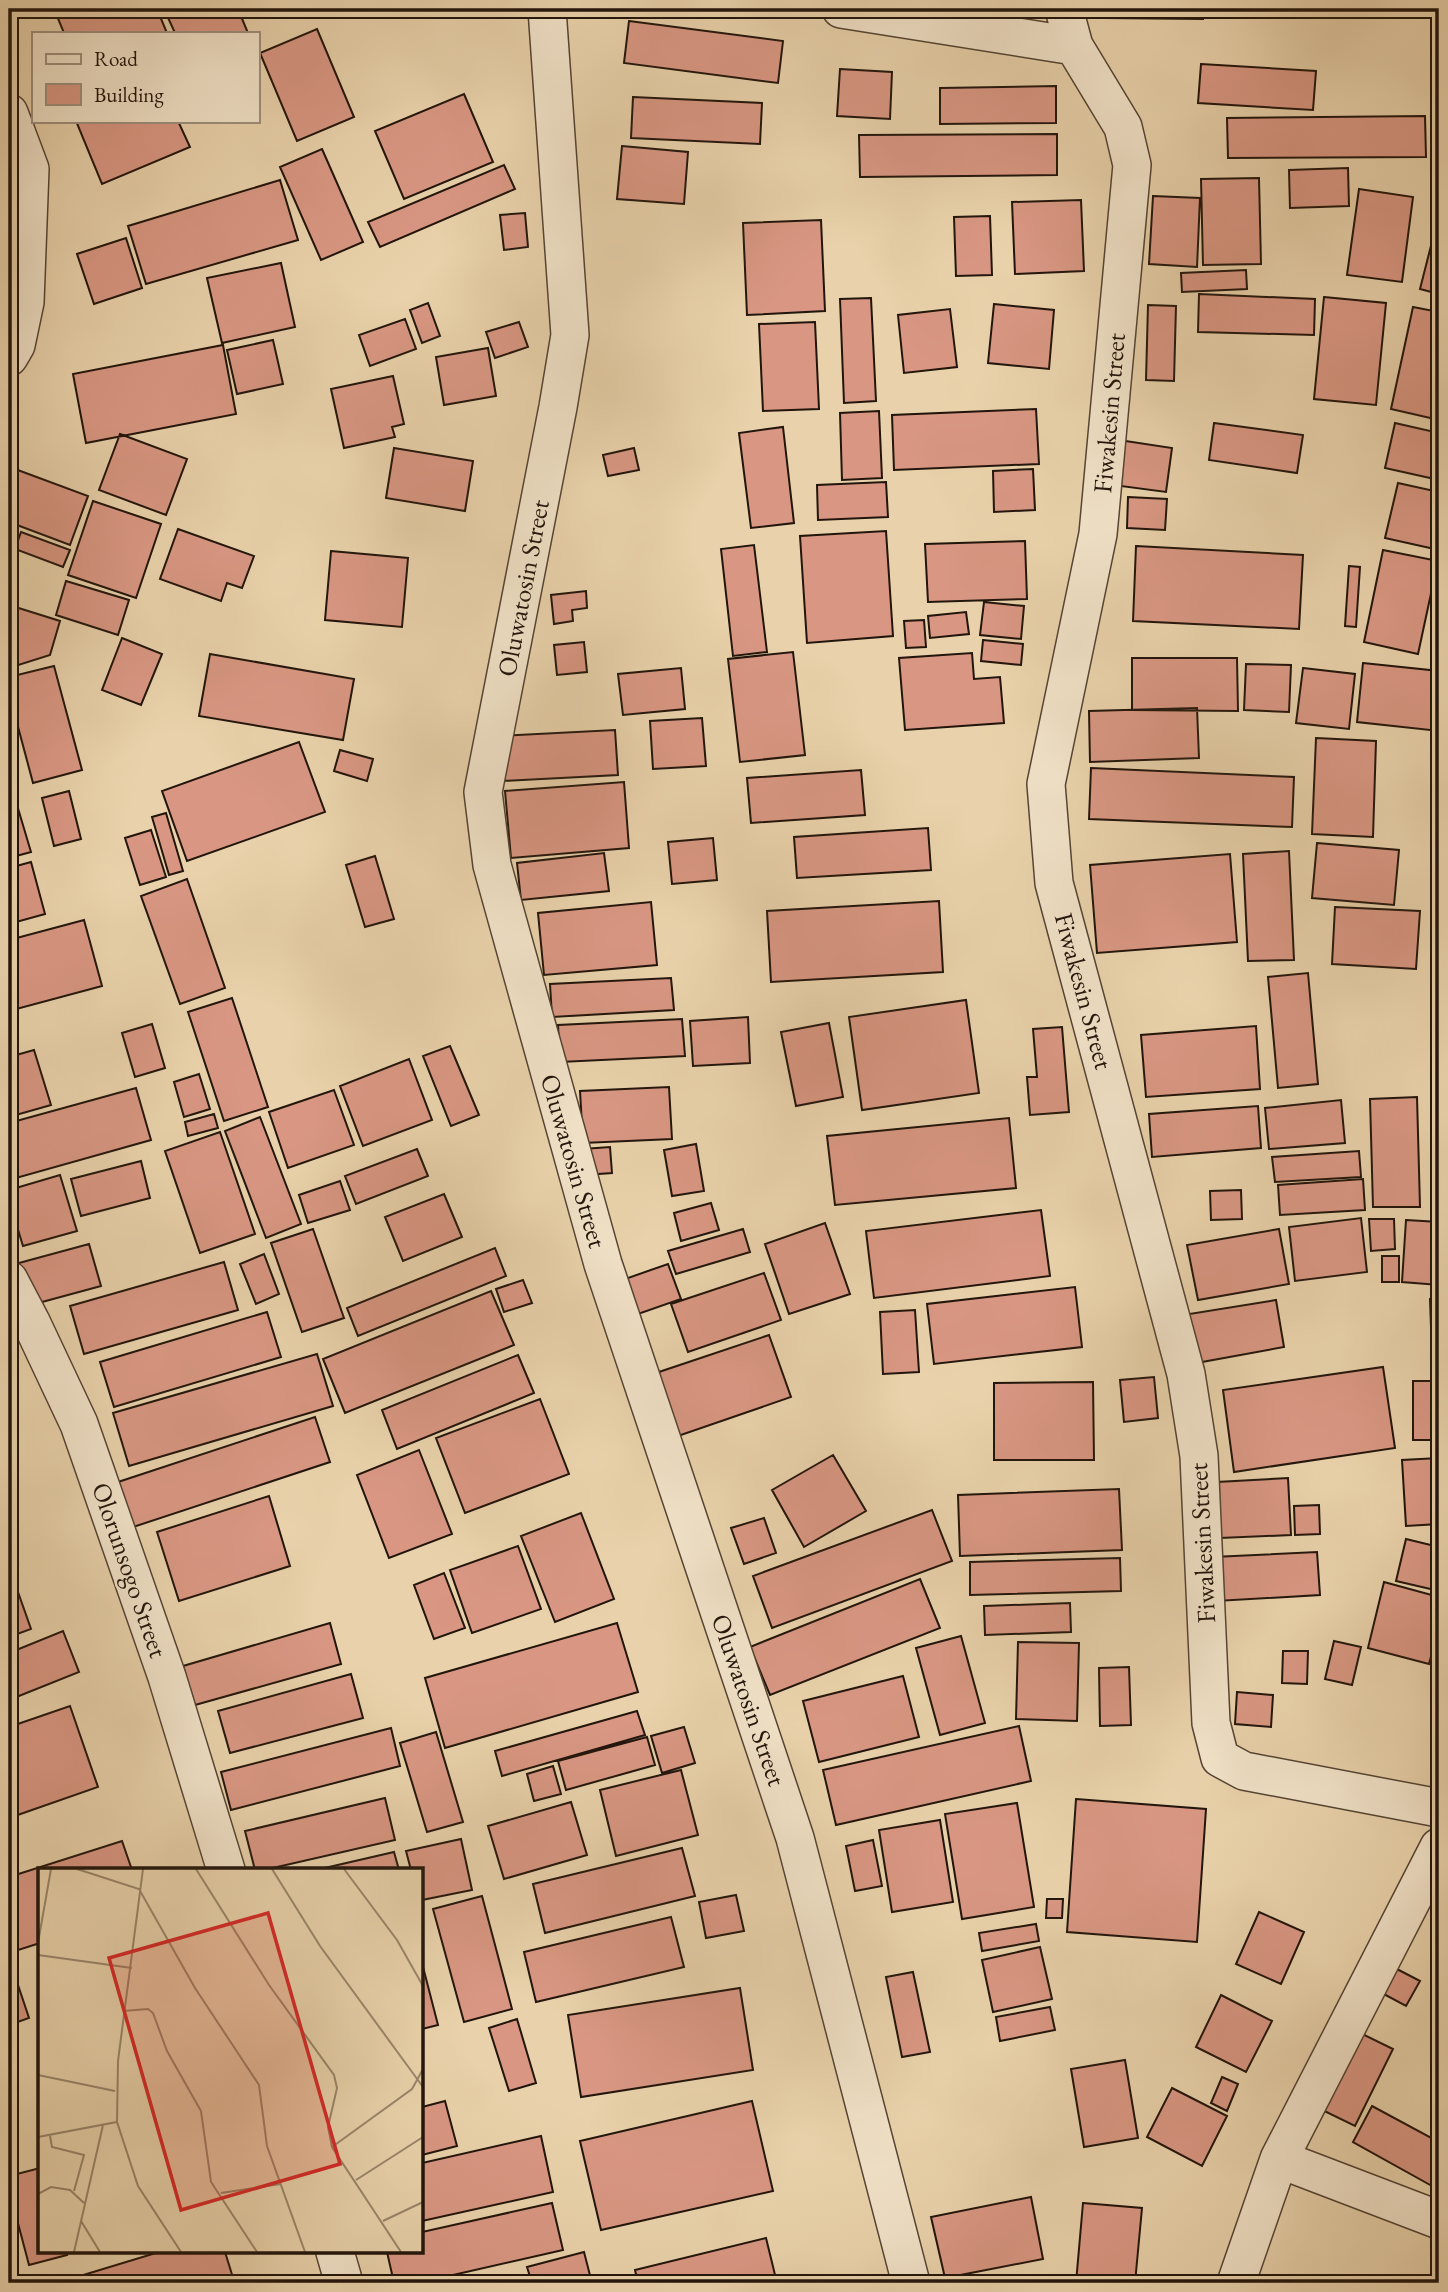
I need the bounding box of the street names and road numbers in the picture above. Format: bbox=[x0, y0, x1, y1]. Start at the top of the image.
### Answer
street label: Fiwakesin Street bbox=[1085, 332, 1133, 494]
street label: Oluwatosin Street bbox=[489, 497, 557, 679]
street label: Fiwakesin Street bbox=[1047, 909, 1121, 1073]
street label: Oluwatosin Street bbox=[533, 1070, 615, 1252]
street label: Fiwakesin Street bbox=[1181, 1462, 1223, 1624]
street label: Olorunsogo Street bbox=[84, 1478, 176, 1662]
street label: Oluwatosin Street bbox=[704, 1610, 794, 1790]

